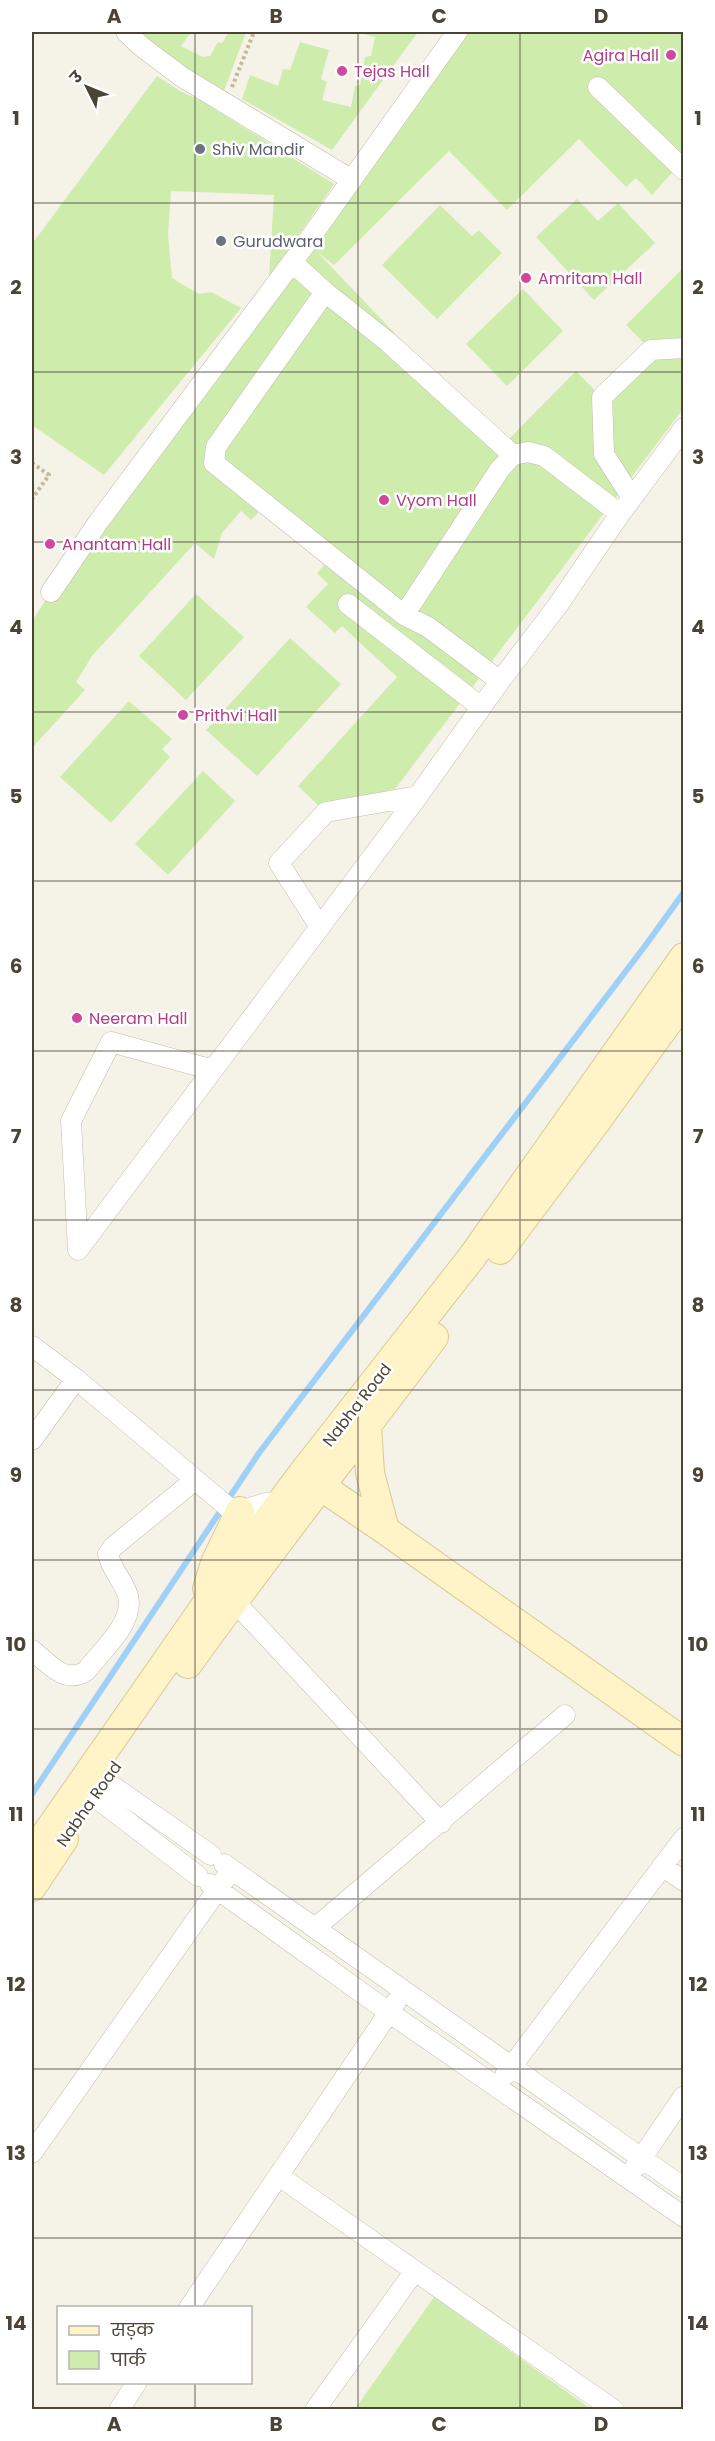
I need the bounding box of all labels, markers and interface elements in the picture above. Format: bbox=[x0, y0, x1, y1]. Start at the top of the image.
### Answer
text: A bbox=[107, 2, 122, 30]
text: B bbox=[269, 2, 283, 30]
text: C bbox=[431, 2, 447, 30]
text: D bbox=[594, 2, 608, 30]
place label: Agira Hall bbox=[583, 44, 659, 67]
marker: Agira Hall bbox=[664, 48, 678, 62]
north arrow bbox=[57, 57, 117, 117]
place label: Tejas Hall bbox=[354, 60, 430, 83]
marker: Tejas Hall bbox=[335, 64, 349, 78]
text: उ bbox=[64, 65, 89, 89]
text: 1 bbox=[12, 104, 20, 132]
text: 1 bbox=[694, 104, 702, 132]
place label: Shiv Mandir bbox=[212, 138, 304, 161]
marker: Shiv Mandir bbox=[193, 142, 207, 156]
place label: Gurudwara bbox=[233, 230, 323, 253]
marker: Gurudwara bbox=[214, 234, 228, 248]
place label: Amritam Hall bbox=[538, 267, 642, 290]
marker: Amritam Hall bbox=[519, 271, 533, 285]
text: 2 bbox=[10, 273, 22, 301]
text: 2 bbox=[692, 273, 704, 301]
text: 3 bbox=[10, 443, 22, 471]
text: 3 bbox=[692, 443, 704, 471]
place label: Vyom Hall bbox=[396, 489, 477, 512]
marker: Vyom Hall bbox=[377, 493, 391, 507]
place label: Anantam Hall bbox=[62, 533, 171, 556]
marker: Anantam Hall bbox=[43, 537, 57, 551]
text: 4 bbox=[9, 613, 23, 641]
text: 4 bbox=[691, 613, 705, 641]
place label: Prithvi Hall bbox=[195, 704, 277, 727]
marker: Prithvi Hall bbox=[176, 708, 190, 722]
text: 5 bbox=[10, 782, 23, 810]
text: 5 bbox=[692, 782, 705, 810]
text: 6 bbox=[10, 952, 22, 980]
text: 6 bbox=[692, 952, 704, 980]
place label: Neeram Hall bbox=[89, 1007, 187, 1030]
marker: Neeram Hall bbox=[70, 1011, 84, 1025]
text: 7 bbox=[11, 1122, 22, 1150]
text: 7 bbox=[693, 1122, 704, 1150]
text: 8 bbox=[10, 1291, 22, 1319]
text: 8 bbox=[692, 1291, 704, 1319]
street label: Nabha Road bbox=[317, 1359, 397, 1451]
text: 9 bbox=[10, 1461, 22, 1489]
text: 9 bbox=[692, 1461, 704, 1489]
text: 10 bbox=[6, 1630, 26, 1658]
text: 10 bbox=[688, 1630, 708, 1658]
street label: Nabha Road bbox=[51, 1757, 127, 1851]
text: 11 bbox=[8, 1800, 24, 1828]
text: 11 bbox=[690, 1800, 706, 1828]
text: 12 bbox=[7, 1970, 25, 1998]
text: 12 bbox=[689, 1970, 707, 1998]
text: 13 bbox=[6, 2139, 26, 2167]
text: 13 bbox=[688, 2139, 708, 2167]
legend bbox=[57, 2306, 252, 2384]
text: 14 bbox=[5, 2309, 27, 2337]
text: 14 bbox=[687, 2309, 709, 2337]
text: सड़क bbox=[110, 2317, 155, 2342]
text: पार्क bbox=[110, 2347, 147, 2372]
text: A bbox=[107, 2410, 122, 2438]
text: B bbox=[269, 2410, 283, 2438]
text: C bbox=[431, 2410, 447, 2438]
text: D bbox=[594, 2410, 608, 2438]

